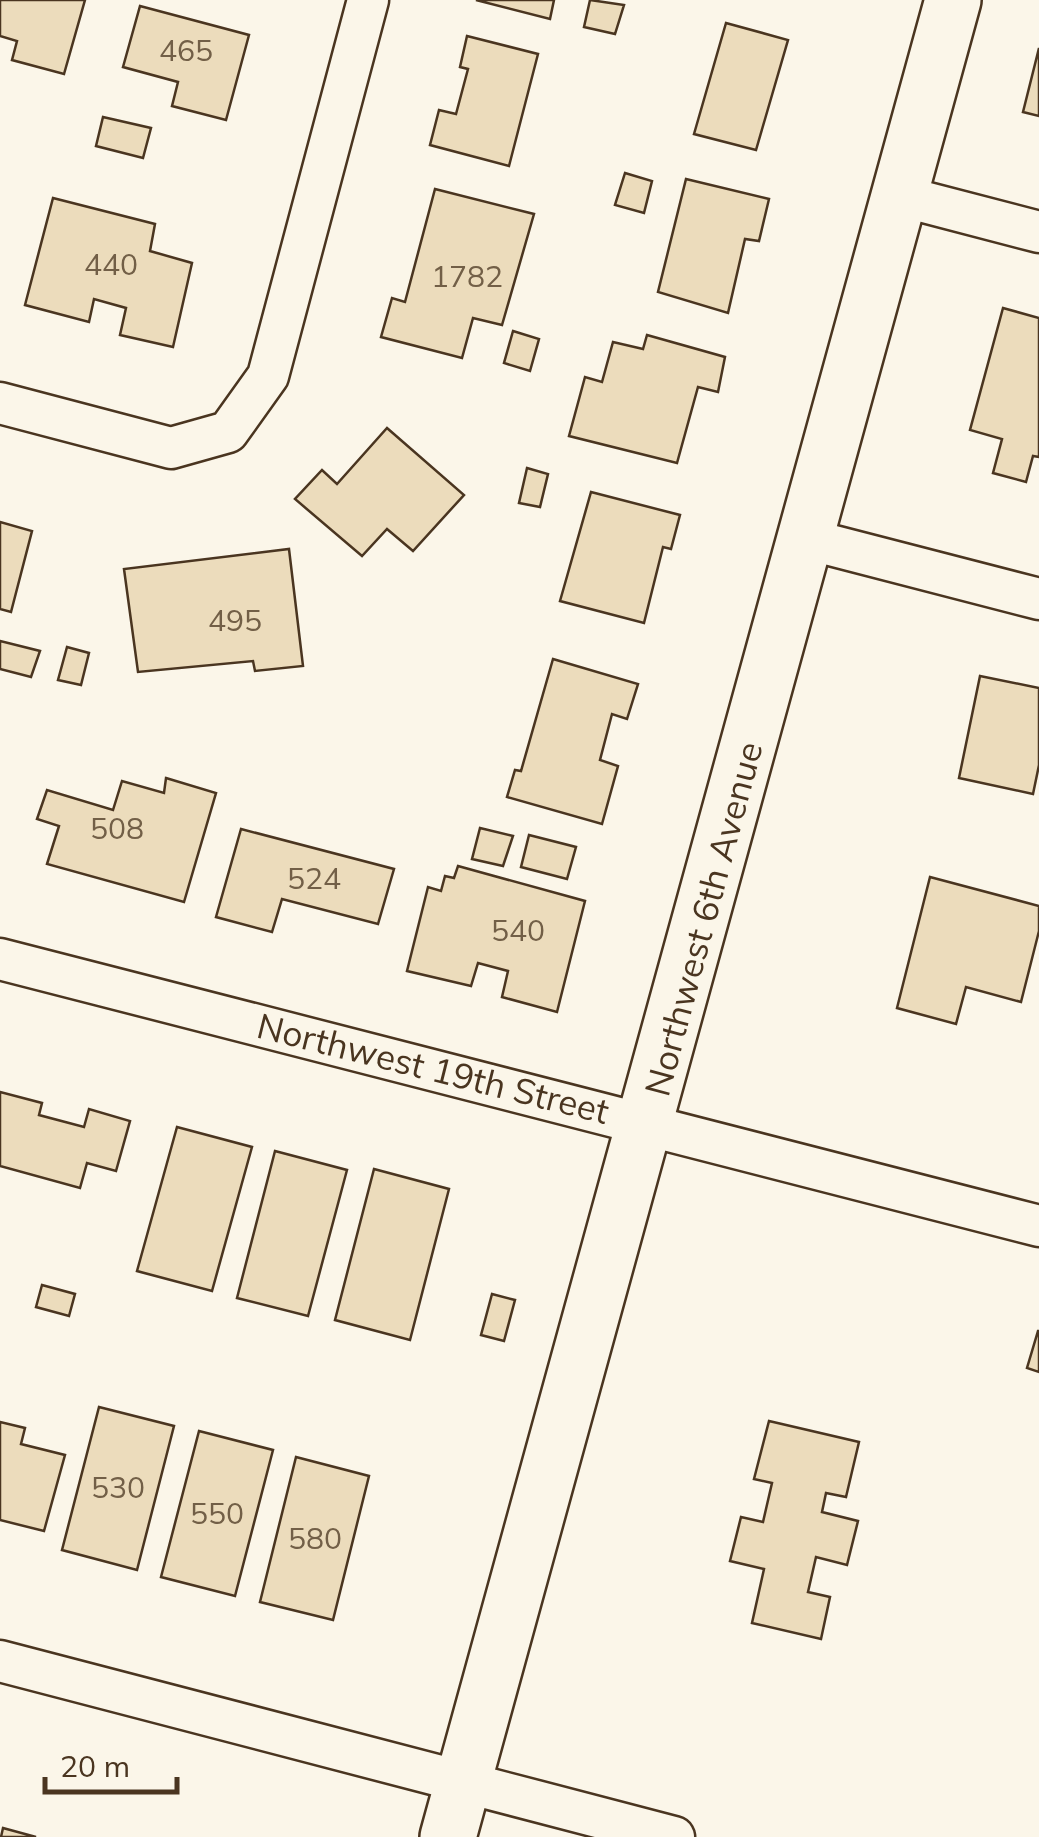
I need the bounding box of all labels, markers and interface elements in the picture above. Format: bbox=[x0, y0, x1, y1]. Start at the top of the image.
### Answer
house number: 465 bbox=[159, 31, 213, 69]
house number: 440 bbox=[84, 245, 138, 283]
house number: 1782 bbox=[431, 257, 503, 295]
house number: 495 bbox=[208, 601, 262, 639]
street label: Northwest 6th Avenue bbox=[635, 737, 772, 1101]
house number: 508 bbox=[90, 809, 144, 847]
house number: 524 bbox=[287, 859, 341, 897]
house number: 540 bbox=[491, 911, 545, 949]
street label: Northwest 19th Street bbox=[253, 1003, 614, 1133]
house number: 530 bbox=[91, 1468, 145, 1506]
house number: 550 bbox=[190, 1494, 244, 1532]
house number: 580 bbox=[288, 1519, 342, 1557]
scale bar bbox=[45, 1732, 178, 1794]
text: 20 m bbox=[60, 1747, 130, 1785]

